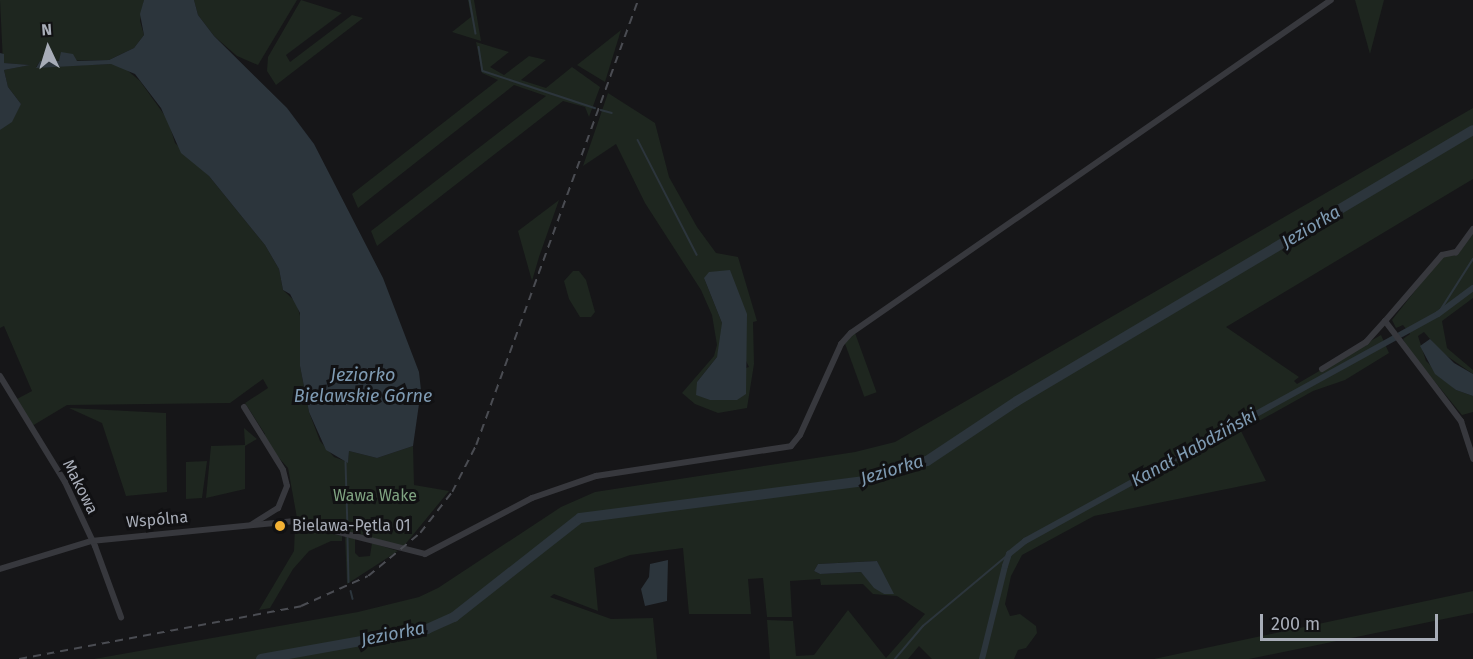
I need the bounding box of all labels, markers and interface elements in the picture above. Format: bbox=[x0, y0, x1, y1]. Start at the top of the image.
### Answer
north arrow bbox=[18, 18, 78, 78]
text: N bbox=[41, 20, 53, 39]
water label: Jeziorka bbox=[1278, 201, 1344, 253]
water label: Jeziorko Bielawskie Górne bbox=[294, 365, 432, 407]
water label: Kanał Habdziński bbox=[1127, 404, 1261, 492]
water label: Jeziorka bbox=[858, 450, 926, 490]
street label: Makowa bbox=[58, 457, 102, 517]
park label: Wawa Wake bbox=[333, 486, 417, 506]
street label: Wspólna bbox=[125, 508, 189, 532]
place label: Bielawa-Pętla 01 bbox=[292, 516, 411, 536]
marker: Bielawa-Pętla 01 bbox=[273, 519, 287, 533]
scale bar bbox=[1263, 602, 1442, 640]
text: 200 m bbox=[1271, 613, 1320, 635]
water label: Jeziorka bbox=[359, 617, 427, 651]

